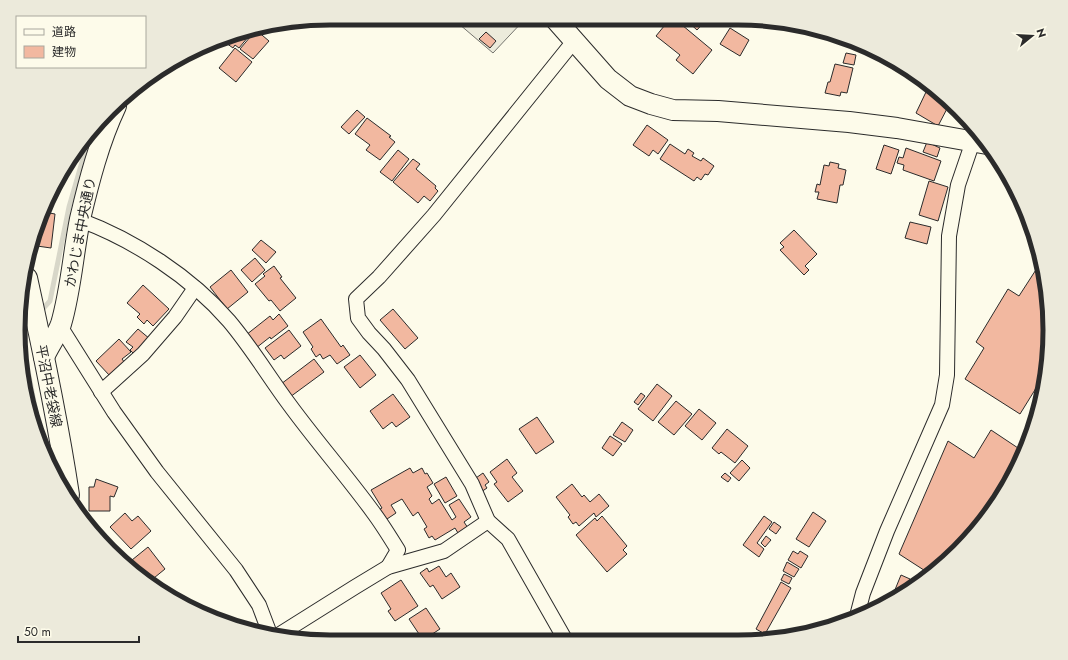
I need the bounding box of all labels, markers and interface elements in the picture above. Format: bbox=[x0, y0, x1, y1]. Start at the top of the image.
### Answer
legend bbox=[16, 16, 146, 68]
north arrow bbox=[1012, 16, 1052, 56]
text: 道路 bbox=[52, 23, 76, 41]
text: N bbox=[1033, 26, 1050, 40]
text: 建物 bbox=[52, 43, 76, 61]
street label: かわじま中央通り bbox=[59, 175, 101, 289]
street label: 平沼中老袋線 bbox=[31, 343, 67, 429]
scale bar bbox=[18, 618, 139, 644]
text: 50 m bbox=[24, 623, 51, 641]

